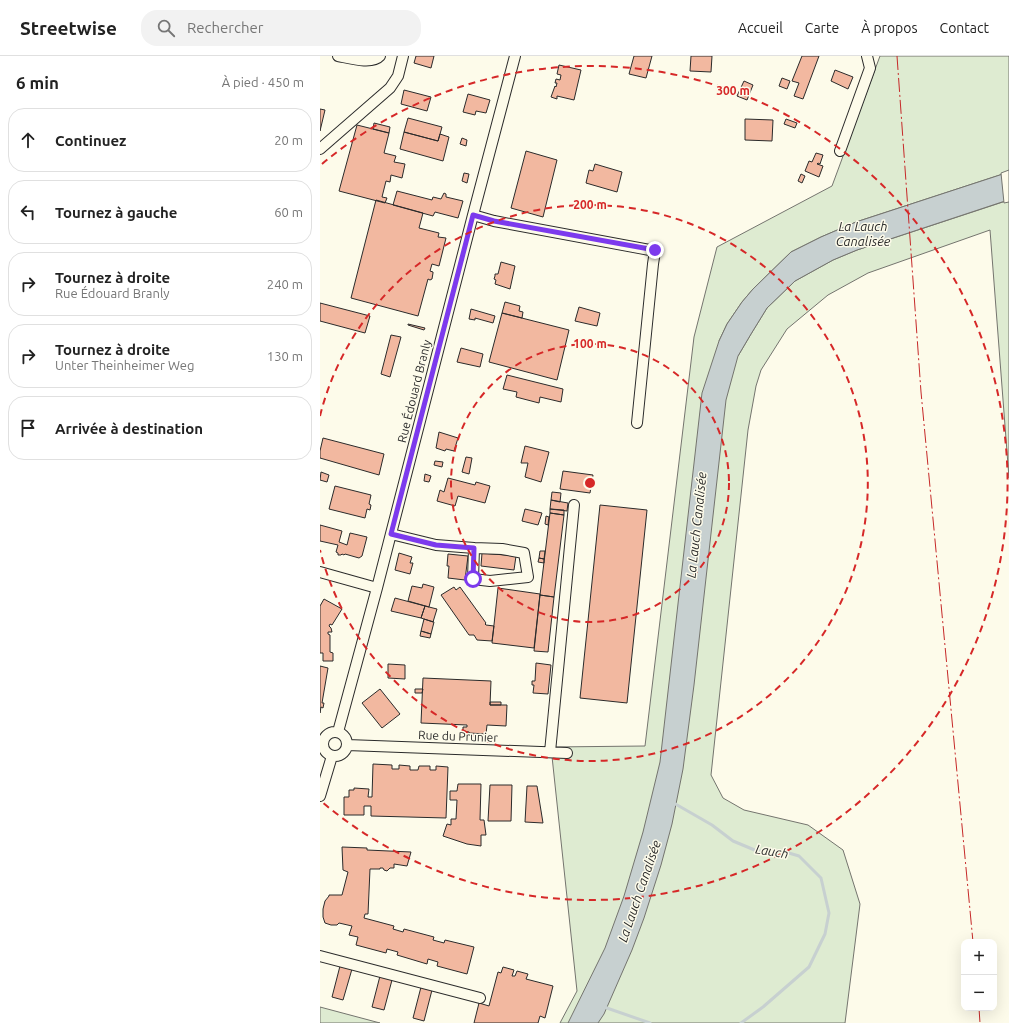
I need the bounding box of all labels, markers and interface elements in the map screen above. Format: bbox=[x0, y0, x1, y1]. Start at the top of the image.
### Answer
search box bbox=[141, 10, 421, 46]
text: Streetwise bbox=[20, 17, 117, 39]
icon: search bbox=[155, 17, 177, 39]
text: Rechercher bbox=[187, 19, 264, 36]
text: Accueil bbox=[738, 20, 783, 36]
text: Carte bbox=[805, 20, 839, 36]
text: À propos bbox=[861, 20, 918, 36]
text: Contact bbox=[940, 20, 989, 36]
text: 6 min bbox=[16, 73, 59, 92]
text: À pied · 450 m bbox=[222, 75, 304, 89]
text: 300 m bbox=[716, 84, 750, 97]
icon: ahead bbox=[17, 129, 39, 151]
text: Continuez bbox=[55, 132, 126, 149]
text: 20 m bbox=[274, 133, 303, 147]
text: 200 m bbox=[573, 198, 607, 211]
icon: left bbox=[17, 201, 39, 223]
text: Tournez à gauche bbox=[55, 204, 178, 221]
text: 60 m bbox=[274, 205, 303, 219]
water label: La Lauch Canalisée bbox=[836, 219, 891, 248]
route end bbox=[646, 241, 664, 259]
text: Tournez à droite bbox=[55, 269, 170, 286]
icon: right bbox=[17, 273, 39, 295]
text: 240 m bbox=[267, 277, 303, 291]
text: Rue Édouard Branly bbox=[55, 286, 170, 300]
text: 100 m bbox=[573, 337, 607, 350]
street label: Rue Édouard Branly bbox=[395, 338, 433, 444]
text: Tournez à droite bbox=[55, 341, 170, 358]
icon: right bbox=[17, 345, 39, 367]
text: 130 m bbox=[267, 349, 303, 363]
text: Unter Theinheimer Weg bbox=[55, 358, 194, 372]
icon: arrive bbox=[17, 417, 39, 439]
text: Arrivée à destination bbox=[55, 420, 203, 437]
water label: La Lauch Canalisée bbox=[683, 471, 709, 579]
centre of rings bbox=[583, 476, 597, 490]
route start bbox=[464, 570, 482, 588]
street label: Rue du Prunier bbox=[418, 728, 499, 744]
water label: La Lauch Canalisée bbox=[615, 838, 663, 944]
water label: Lauch bbox=[755, 841, 789, 861]
map controls bbox=[961, 939, 997, 1011]
button: + bbox=[961, 939, 997, 975]
button: − bbox=[961, 975, 997, 1011]

